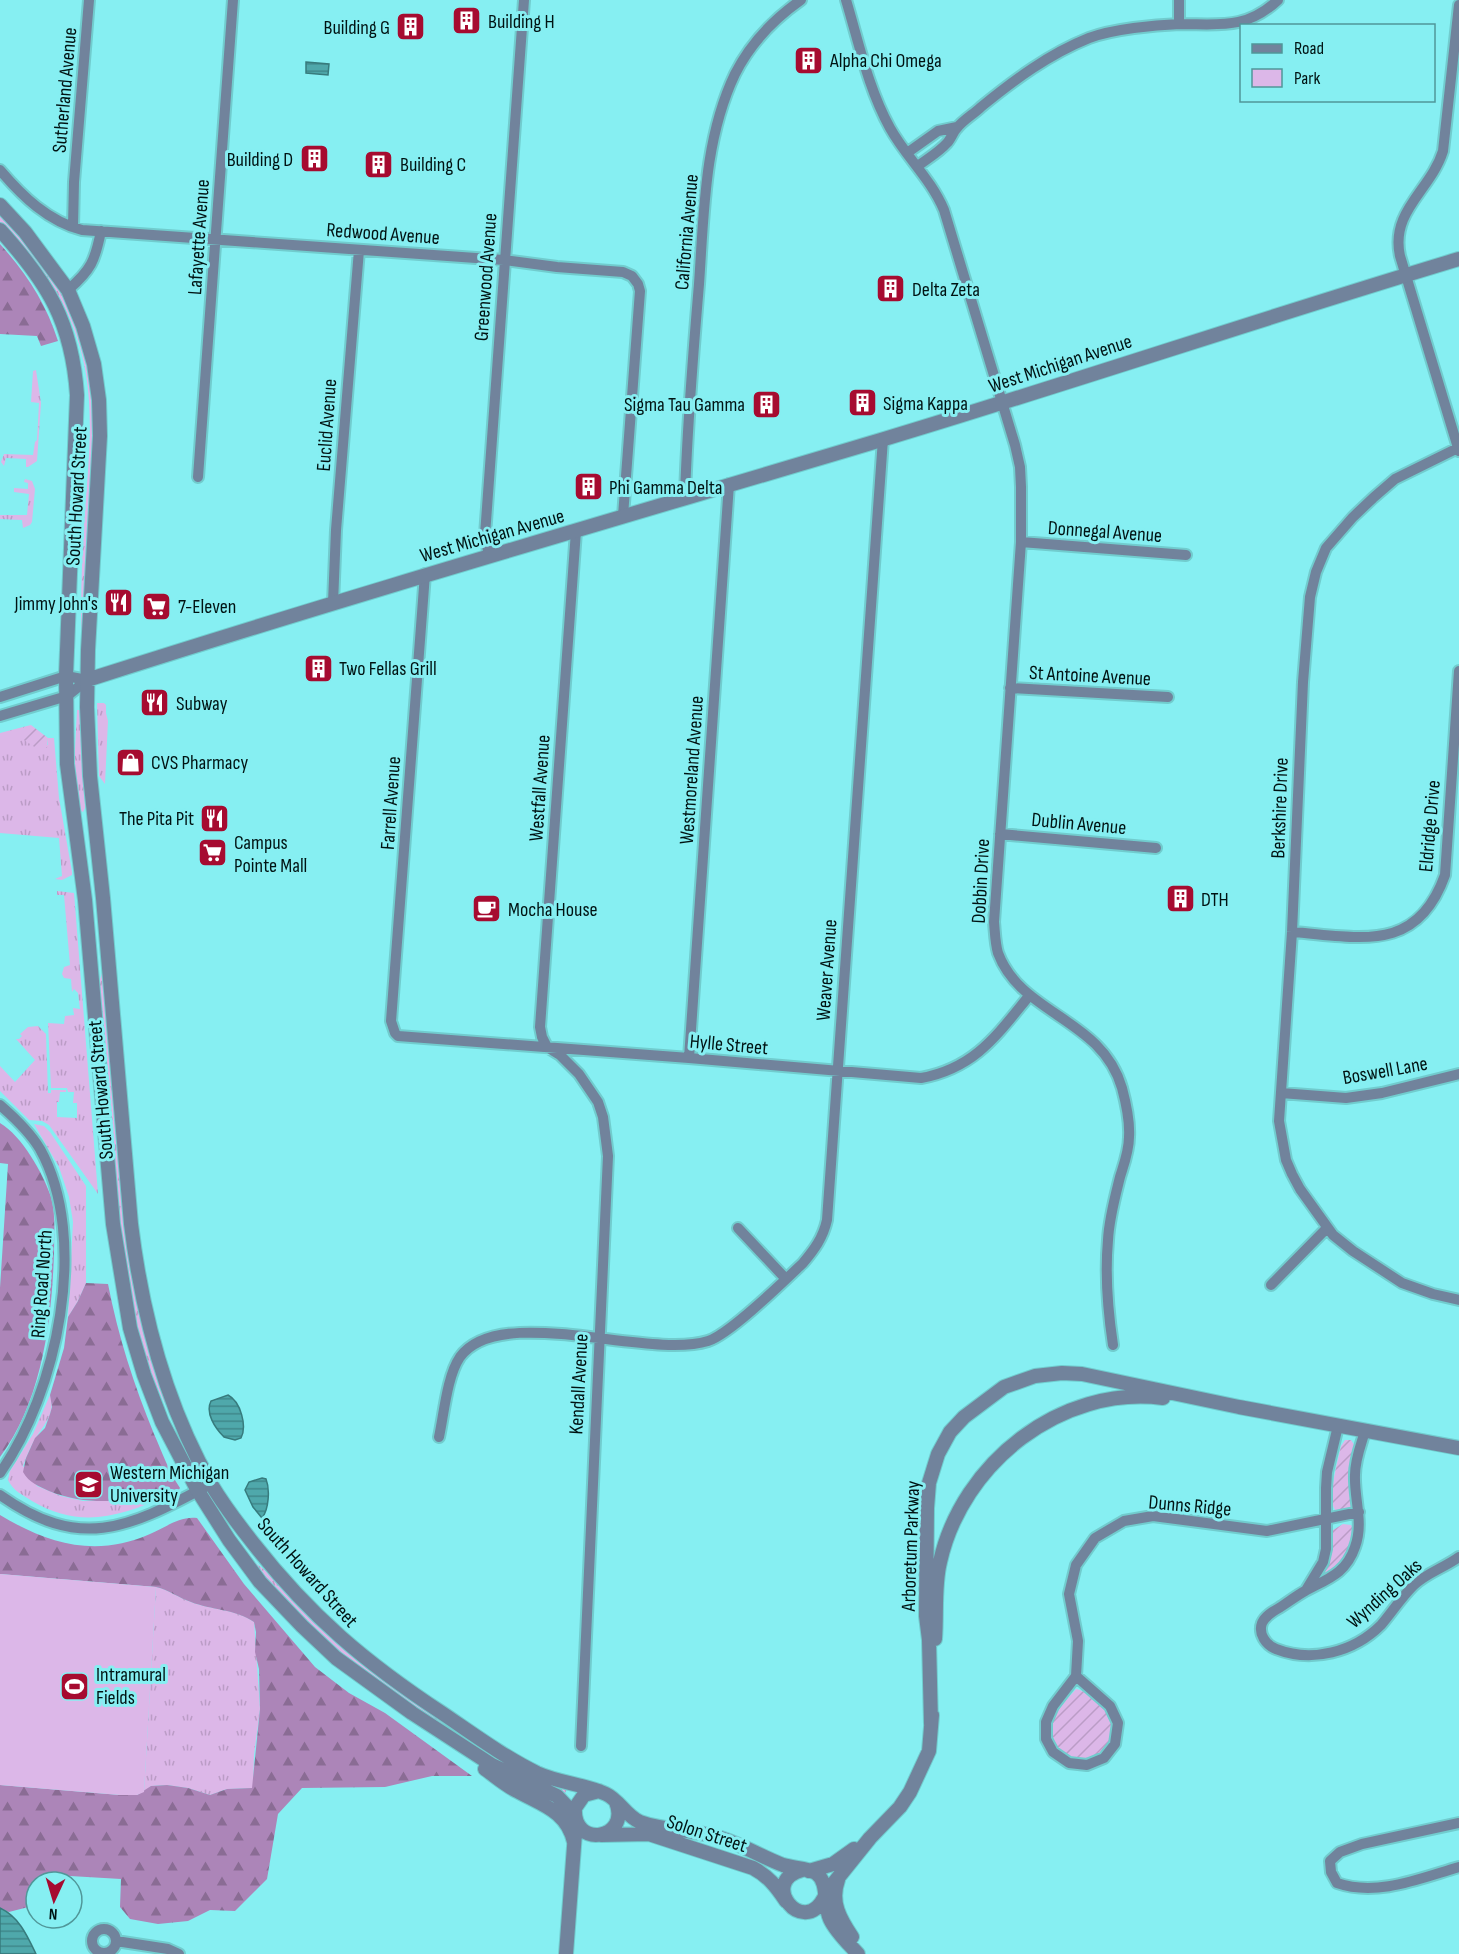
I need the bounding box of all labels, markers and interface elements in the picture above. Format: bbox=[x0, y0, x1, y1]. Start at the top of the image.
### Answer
building icon: Building H bbox=[451, 5, 483, 37]
place label: Building H bbox=[488, 10, 555, 34]
building icon: Building G bbox=[395, 11, 427, 43]
place label: Building G bbox=[324, 16, 390, 40]
legend bbox=[1240, 24, 1435, 102]
street label: Sutherland Avenue bbox=[48, 26, 82, 154]
text: Road bbox=[1294, 38, 1324, 59]
building icon: Alpha Chi Omega bbox=[793, 44, 825, 76]
place label: Alpha Chi Omega bbox=[829, 49, 942, 73]
text: Park bbox=[1294, 68, 1320, 89]
building icon: Building D bbox=[298, 143, 330, 175]
place label: Building D bbox=[227, 148, 293, 172]
building icon: Building C bbox=[363, 148, 395, 180]
place label: Building C bbox=[400, 153, 466, 177]
street label: California Avenue bbox=[670, 173, 704, 291]
street label: Lafayette Avenue bbox=[183, 178, 215, 296]
street label: Greenwood Avenue bbox=[470, 212, 502, 342]
street label: Redwood Avenue bbox=[325, 218, 440, 250]
building icon: Delta Zeta bbox=[875, 273, 907, 305]
place label: Delta Zeta bbox=[912, 278, 980, 302]
street label: West Michigan Avenue bbox=[986, 329, 1135, 398]
street label: Euclid Avenue bbox=[312, 378, 342, 472]
building icon: Sigma Kappa bbox=[846, 387, 878, 419]
building icon: Sigma Tau Gamma bbox=[750, 388, 782, 420]
place label: Sigma Kappa bbox=[883, 392, 968, 416]
place label: Sigma Tau Gamma bbox=[624, 393, 745, 417]
street label: South Howard Street bbox=[61, 426, 93, 566]
building icon: Phi Gamma Delta bbox=[572, 471, 604, 503]
place label: Phi Gamma Delta bbox=[609, 476, 722, 500]
street label: West Michigan Avenue bbox=[417, 504, 567, 568]
street label: Donnegal Avenue bbox=[1047, 516, 1163, 548]
restaurant icon: Jimmy John's bbox=[103, 587, 135, 619]
supermarket icon: 7-Eleven bbox=[141, 590, 173, 622]
place label: Jimmy John's bbox=[14, 592, 98, 616]
place label: 7-Eleven bbox=[178, 595, 236, 619]
building icon: Two Fellas Grill bbox=[302, 652, 334, 684]
place label: Two Fellas Grill bbox=[339, 657, 437, 681]
street label: St Antoine Avenue bbox=[1028, 661, 1152, 691]
restaurant icon: Subway bbox=[139, 687, 171, 719]
place label: Subway bbox=[176, 692, 228, 716]
street label: Westmoreland Avenue bbox=[675, 695, 709, 845]
street label: Westfall Avenue bbox=[524, 734, 556, 842]
shop icon: CVS Pharmacy bbox=[114, 746, 146, 778]
place label: CVS Pharmacy bbox=[151, 751, 248, 775]
street label: Farrell Avenue bbox=[376, 756, 406, 851]
street label: Berkshire Drive bbox=[1266, 757, 1294, 859]
street label: Eldridge Drive bbox=[1414, 779, 1446, 873]
restaurant icon: The Pita Pit bbox=[199, 802, 231, 834]
place label: The Pita Pit bbox=[119, 807, 194, 831]
street label: Dublin Avenue bbox=[1031, 808, 1127, 840]
place label: Campus Pointe Mall bbox=[234, 831, 307, 878]
supermarket icon: Campus Pointe Mall bbox=[197, 837, 229, 869]
street label: Dobbin Drive bbox=[967, 838, 995, 924]
building icon: DTH bbox=[1164, 883, 1196, 915]
place label: DTH bbox=[1201, 888, 1229, 912]
cafe icon: Mocha House bbox=[471, 893, 503, 925]
place label: Mocha House bbox=[508, 898, 598, 922]
street label: Weaver Avenue bbox=[811, 918, 843, 1022]
street label: South Howard Street bbox=[83, 1020, 119, 1160]
street label: Hylle Street bbox=[689, 1030, 769, 1060]
street label: Boswell Lane bbox=[1341, 1052, 1430, 1090]
street label: Ring Road North bbox=[26, 1229, 58, 1339]
street label: Kendall Avenue bbox=[564, 1333, 594, 1435]
place label: Western Michigan University bbox=[110, 1461, 229, 1508]
school or university icon: Western Michigan University bbox=[73, 1468, 105, 1500]
street label: Arboretum Parkway bbox=[897, 1480, 925, 1613]
street label: Dunns Ridge bbox=[1148, 1490, 1232, 1522]
street label: South Howard Street bbox=[252, 1513, 363, 1632]
street label: Wynding Oaks bbox=[1342, 1554, 1427, 1634]
place label: Intramural Fields bbox=[96, 1663, 166, 1710]
sports icon: Intramural Fields bbox=[59, 1670, 91, 1702]
street label: Solon Street bbox=[664, 1810, 750, 1858]
north arrow bbox=[24, 1870, 84, 1930]
text: N bbox=[48, 1904, 58, 1923]

